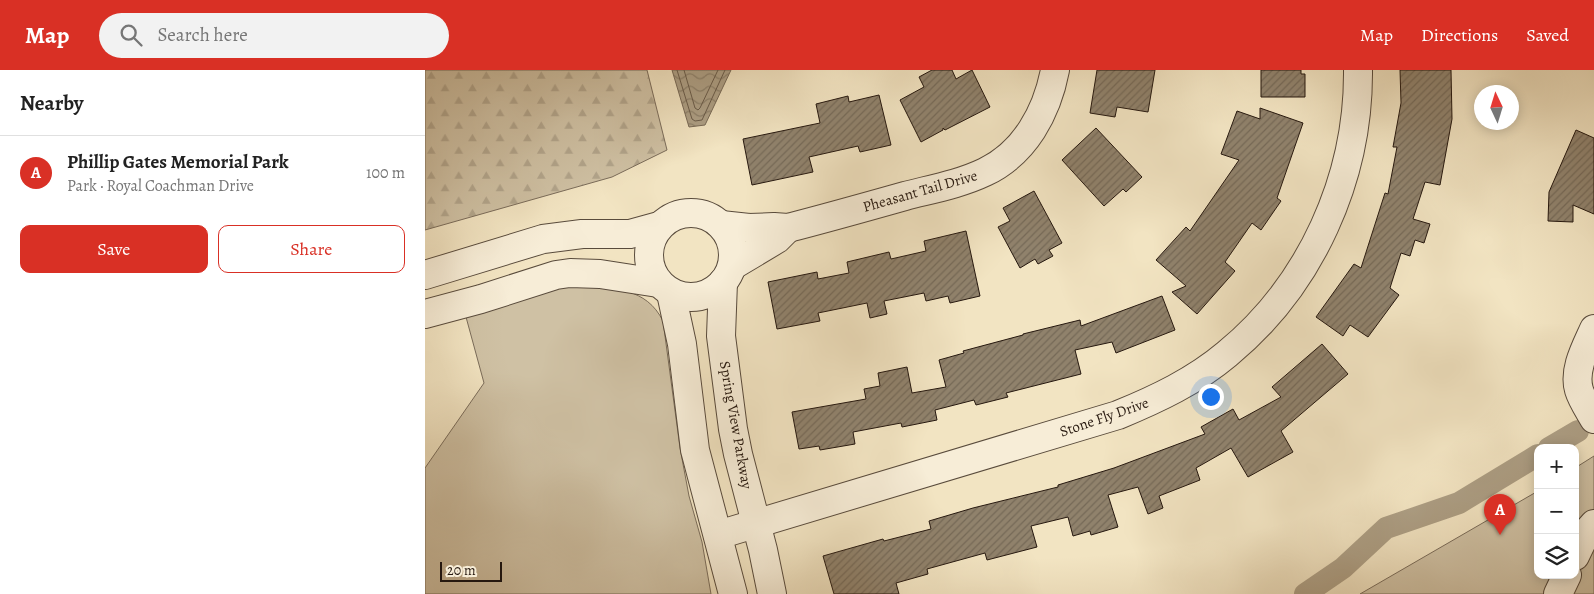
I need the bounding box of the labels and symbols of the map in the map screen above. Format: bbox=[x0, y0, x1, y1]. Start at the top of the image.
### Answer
north arrow bbox=[1474, 85, 1519, 130]
street label: Pheasant Tail Drive bbox=[860, 165, 980, 217]
street label: Spring View Parkway bbox=[715, 360, 757, 491]
your location bbox=[1198, 384, 1224, 410]
street label: Stone Fly Drive bbox=[1057, 392, 1151, 442]
pin: A bbox=[1484, 494, 1516, 535]
scale bar bbox=[440, 559, 503, 582]

